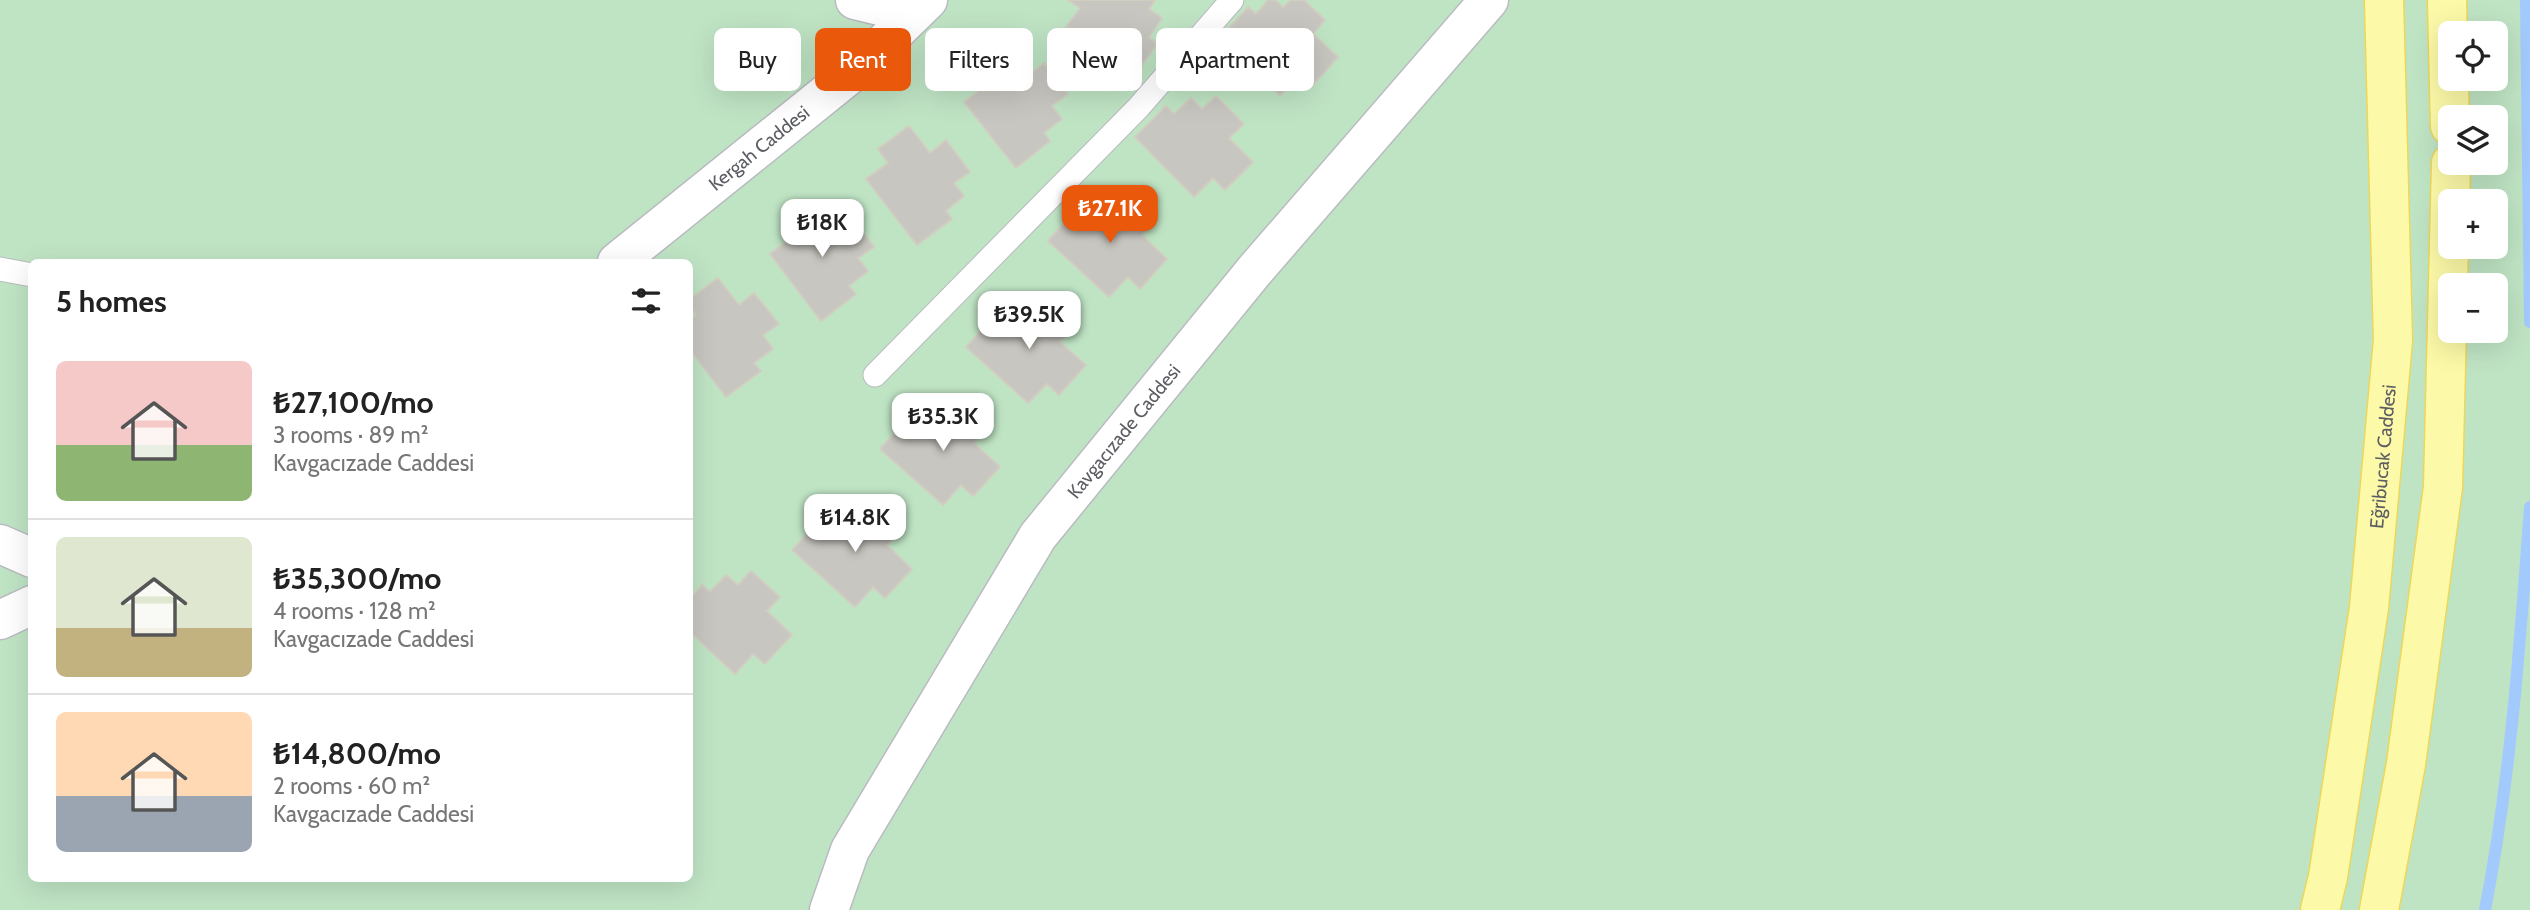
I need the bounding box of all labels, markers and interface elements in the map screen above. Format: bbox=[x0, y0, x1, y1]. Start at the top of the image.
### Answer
map controls bbox=[2438, 21, 2508, 343]
button: locate bbox=[2438, 21, 2508, 91]
chip: Buy bbox=[714, 28, 801, 91]
chip: Rent bbox=[815, 28, 911, 91]
chip: Filters bbox=[925, 28, 1033, 91]
chip: New bbox=[1047, 28, 1142, 91]
chip: Apartment bbox=[1156, 28, 1314, 91]
street label: Kergah Caddesi bbox=[704, 101, 814, 196]
button: layers bbox=[2438, 105, 2508, 175]
pin: ₺27.1K bbox=[1053, 186, 1167, 245]
button: + bbox=[2438, 189, 2508, 259]
text: ₺27.1K bbox=[1078, 194, 1142, 222]
pin: ₺18K bbox=[781, 200, 863, 259]
text: ₺18K bbox=[797, 208, 847, 236]
button: − bbox=[2438, 273, 2508, 343]
icon: filters bbox=[627, 282, 665, 320]
text: 5 homes bbox=[56, 283, 167, 320]
pin: ₺39.5K bbox=[972, 292, 1086, 351]
text: ₺39.5K bbox=[994, 300, 1064, 328]
street label: Kavgacızade Caddesi bbox=[1063, 360, 1185, 503]
text: ₺27,100/mo bbox=[273, 384, 434, 421]
street label: Eğribucak Caddesi bbox=[2365, 384, 2401, 530]
icon: home bbox=[112, 389, 196, 473]
pin: ₺35.3K bbox=[886, 393, 1000, 453]
text: ₺35.3K bbox=[908, 402, 978, 430]
text: 3 rooms · 89 m² bbox=[273, 421, 428, 449]
text: Kavgacızade Caddesi bbox=[273, 449, 474, 477]
pin: ₺14.8K bbox=[798, 494, 912, 554]
text: ₺14.8K bbox=[820, 503, 890, 531]
text: ₺35,300/mo bbox=[273, 560, 441, 597]
icon: home bbox=[112, 565, 196, 649]
text: 4 rooms · 128 m² bbox=[273, 597, 436, 625]
text: Kavgacızade Caddesi bbox=[273, 625, 474, 653]
text: ₺14,800/mo bbox=[273, 735, 441, 772]
icon: home bbox=[112, 740, 196, 824]
text: 2 rooms · 60 m² bbox=[273, 772, 430, 800]
text: Kavgacızade Caddesi bbox=[273, 800, 474, 828]

